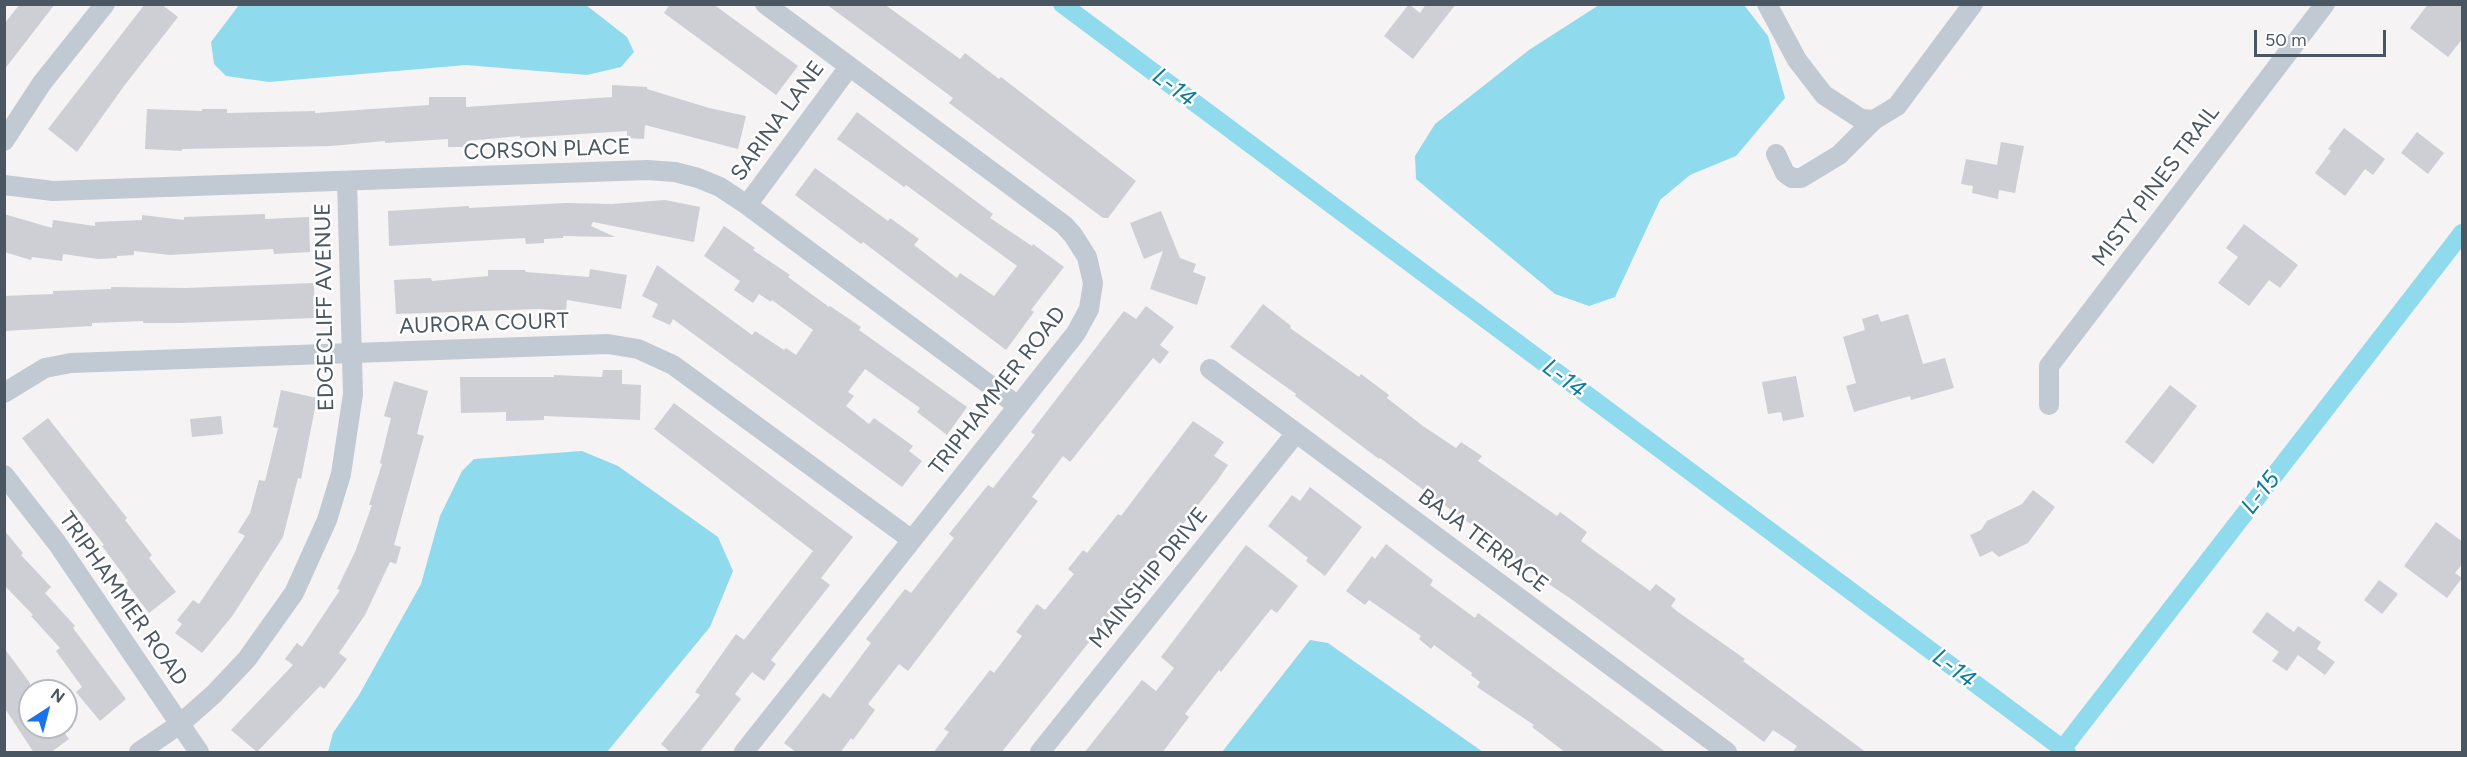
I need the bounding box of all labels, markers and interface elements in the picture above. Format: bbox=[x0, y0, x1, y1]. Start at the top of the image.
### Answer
scale bar bbox=[2257, 18, 2389, 56]
text: 50 m bbox=[2265, 29, 2307, 51]
street label: SARINA LANE bbox=[726, 56, 830, 186]
water label: L-14 bbox=[1146, 62, 1202, 114]
street label: MISTY PINES TRAIL bbox=[2087, 100, 2225, 272]
street label: CORSON PLACE bbox=[463, 134, 631, 166]
street label: EDGECLIFF AVENUE bbox=[310, 203, 340, 411]
street label: TRIPHAMMER ROAD bbox=[924, 302, 1072, 480]
street label: AURORA COURT bbox=[399, 308, 569, 340]
water label: L-14 bbox=[1536, 353, 1592, 405]
water label: L-15 bbox=[2235, 466, 2287, 520]
street label: BAJA TERRACE bbox=[1413, 484, 1553, 598]
street label: MAINSHIP DRIVE bbox=[1084, 502, 1214, 654]
street label: TRIPHAMMER ROAD bbox=[53, 507, 193, 691]
water label: L-14 bbox=[1926, 643, 1982, 695]
north arrow bbox=[18, 679, 78, 739]
text: N bbox=[47, 684, 68, 707]

